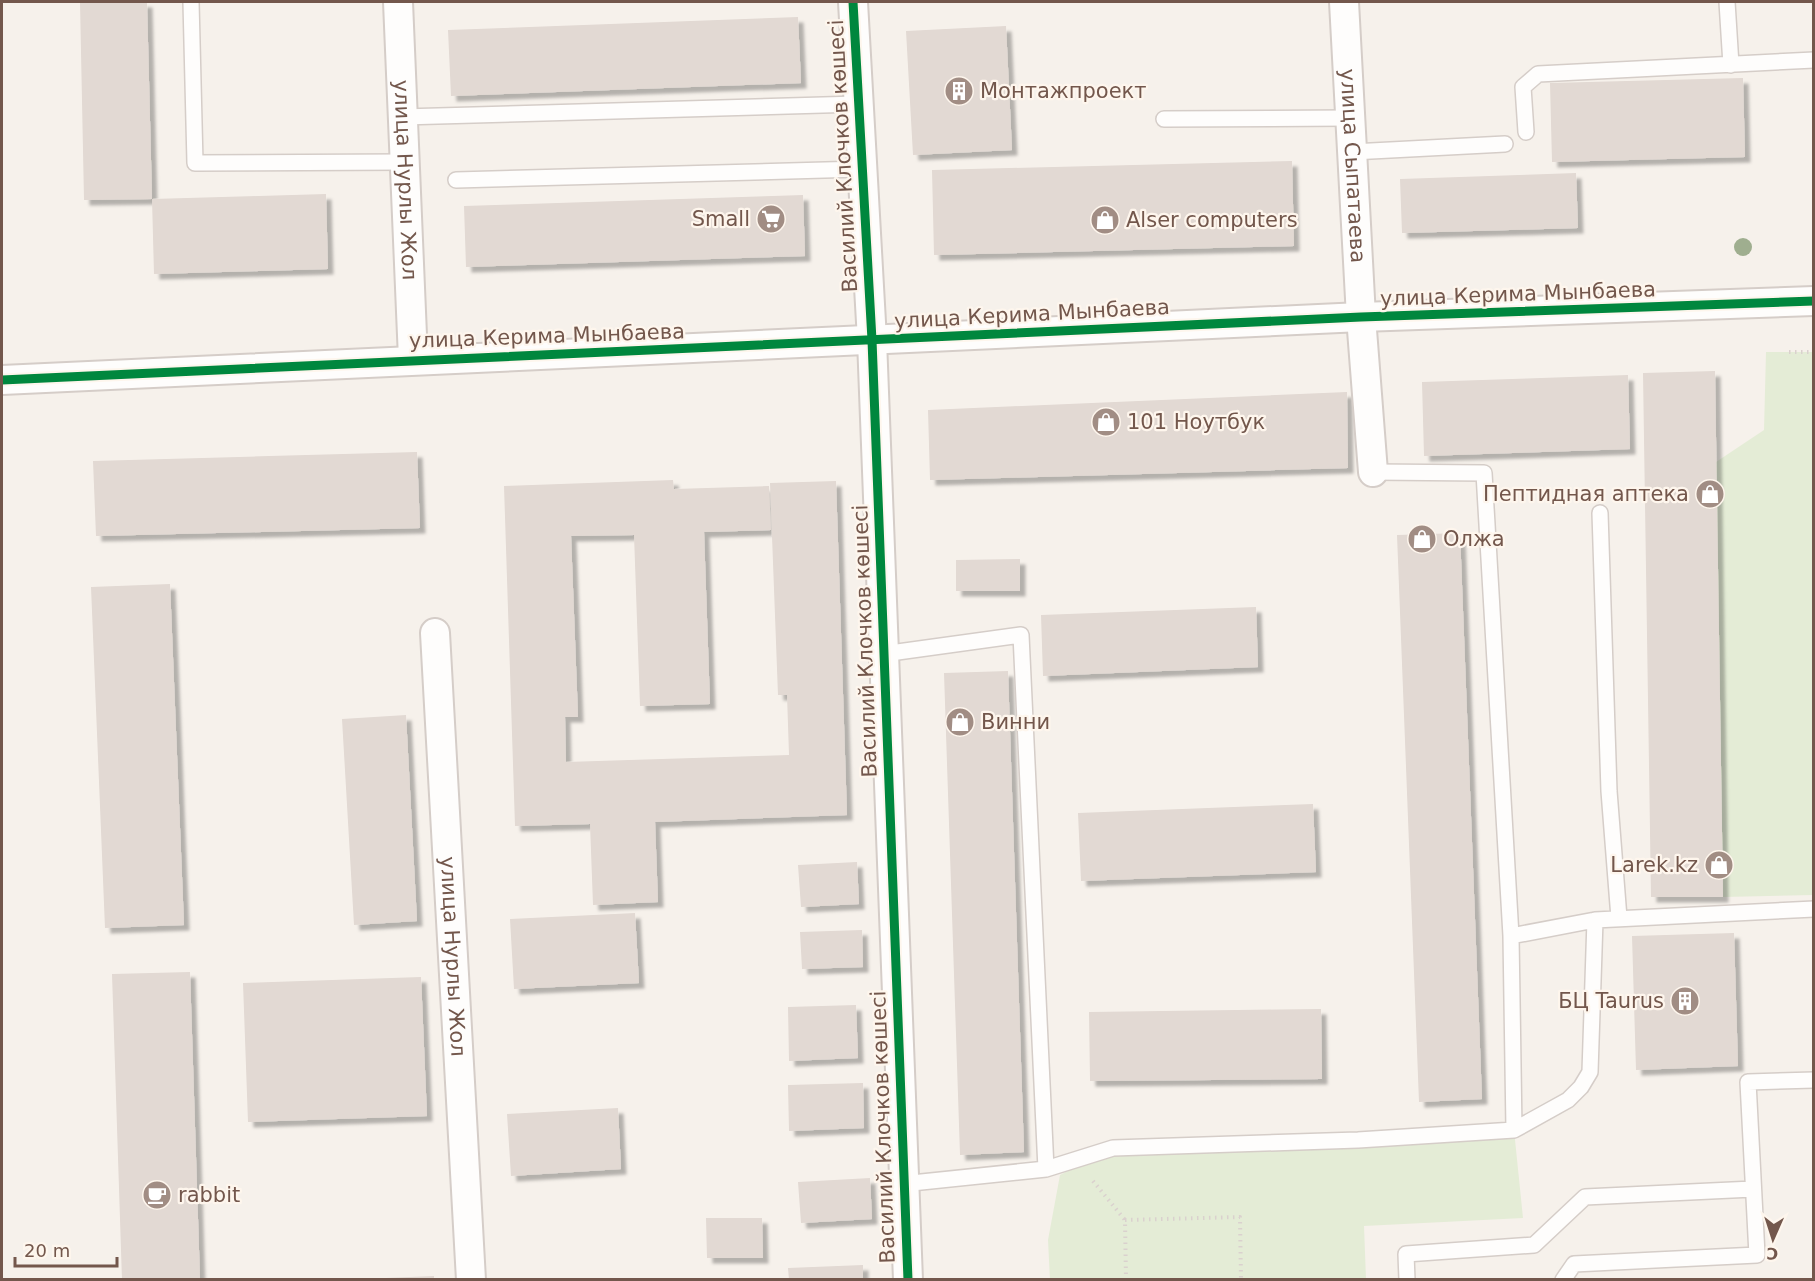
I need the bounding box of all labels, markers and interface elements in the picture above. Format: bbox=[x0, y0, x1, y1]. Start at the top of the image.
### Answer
street label: Василий Клочков көшесі bbox=[824, 19, 862, 293]
street label: улица Сыпатаева bbox=[1336, 68, 1370, 264]
building icon: Монтажпроект bbox=[943, 75, 975, 107]
street label: улица Нурлы Жол bbox=[389, 79, 422, 281]
place label: Монтажпроект bbox=[980, 79, 1146, 103]
supermarket icon: Small bbox=[755, 203, 787, 235]
shop icon: Alser computers bbox=[1089, 204, 1121, 236]
place label: Small bbox=[692, 207, 750, 231]
place label: Alser computers bbox=[1126, 208, 1298, 232]
street label: улица Керима Мынбаева bbox=[1380, 277, 1656, 311]
street label: улица Керима Мынбаева bbox=[894, 295, 1170, 333]
street label: улица Керима Мынбаева bbox=[409, 319, 685, 353]
shop icon: 101 Ноутбук bbox=[1090, 406, 1122, 438]
place label: 101 Ноутбук bbox=[1127, 410, 1265, 434]
shop icon: Пептидная аптека bbox=[1694, 478, 1726, 510]
place label: Пептидная аптека bbox=[1483, 482, 1689, 506]
street label: Василий Клочков көшесі bbox=[848, 504, 882, 778]
shop icon: Олжа bbox=[1406, 523, 1438, 555]
place label: Олжа bbox=[1443, 527, 1505, 551]
shop icon: Винни bbox=[944, 706, 976, 738]
place label: Винни bbox=[981, 710, 1050, 734]
shop icon: Larek.kz bbox=[1703, 849, 1735, 881]
place label: Larek.kz bbox=[1610, 853, 1698, 877]
street label: улица Нурлы Жол bbox=[435, 856, 471, 1057]
building icon: БЦ Taurus bbox=[1669, 985, 1701, 1017]
place label: БЦ Taurus bbox=[1558, 989, 1664, 1013]
street label: Василий Клочков көшесі bbox=[866, 990, 900, 1264]
cafe icon: rabbit bbox=[141, 1179, 173, 1211]
place label: rabbit bbox=[178, 1183, 240, 1207]
north arrow bbox=[1743, 1209, 1803, 1269]
scale bar bbox=[15, 1230, 117, 1268]
text: 20 m bbox=[24, 1240, 70, 1261]
text: С bbox=[1766, 1244, 1779, 1263]

